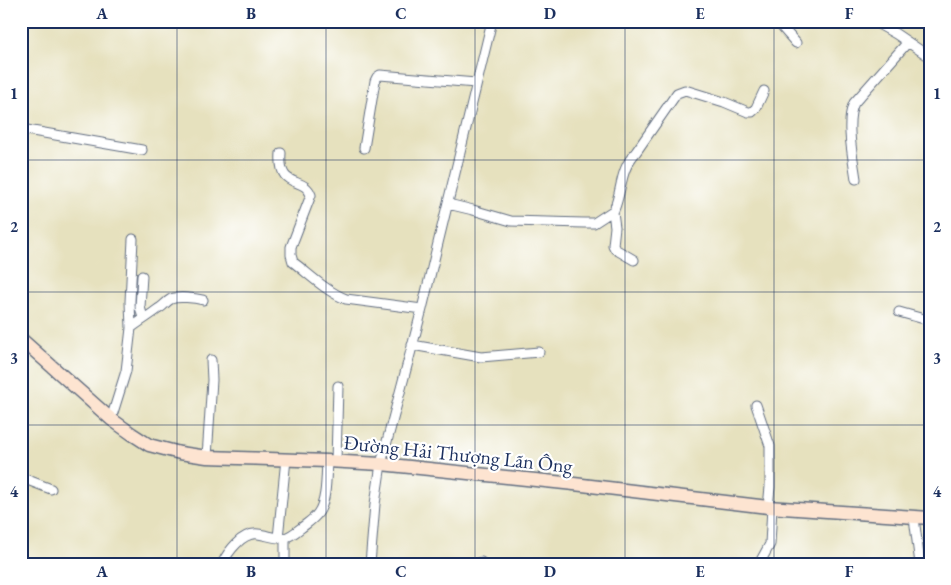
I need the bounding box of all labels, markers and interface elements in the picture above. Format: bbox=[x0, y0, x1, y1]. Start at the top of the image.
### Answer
text: A bbox=[95, 3, 108, 24]
text: B bbox=[246, 3, 256, 24]
text: C bbox=[395, 3, 407, 24]
text: D bbox=[544, 3, 556, 24]
text: E bbox=[695, 3, 705, 24]
text: F bbox=[845, 3, 854, 24]
text: 1 bbox=[10, 83, 18, 104]
text: 1 bbox=[933, 83, 941, 104]
text: 2 bbox=[10, 216, 19, 237]
text: 2 bbox=[933, 216, 942, 237]
text: 3 bbox=[10, 348, 18, 369]
text: 3 bbox=[933, 348, 941, 369]
street label: Đường Hải Thượng Lãn Ông bbox=[342, 429, 574, 479]
text: 4 bbox=[10, 481, 19, 502]
text: 4 bbox=[933, 481, 942, 502]
text: A bbox=[95, 561, 108, 582]
text: B bbox=[246, 561, 256, 582]
text: C bbox=[395, 561, 407, 582]
text: D bbox=[544, 561, 556, 582]
text: E bbox=[695, 561, 705, 582]
text: F bbox=[845, 561, 854, 582]

